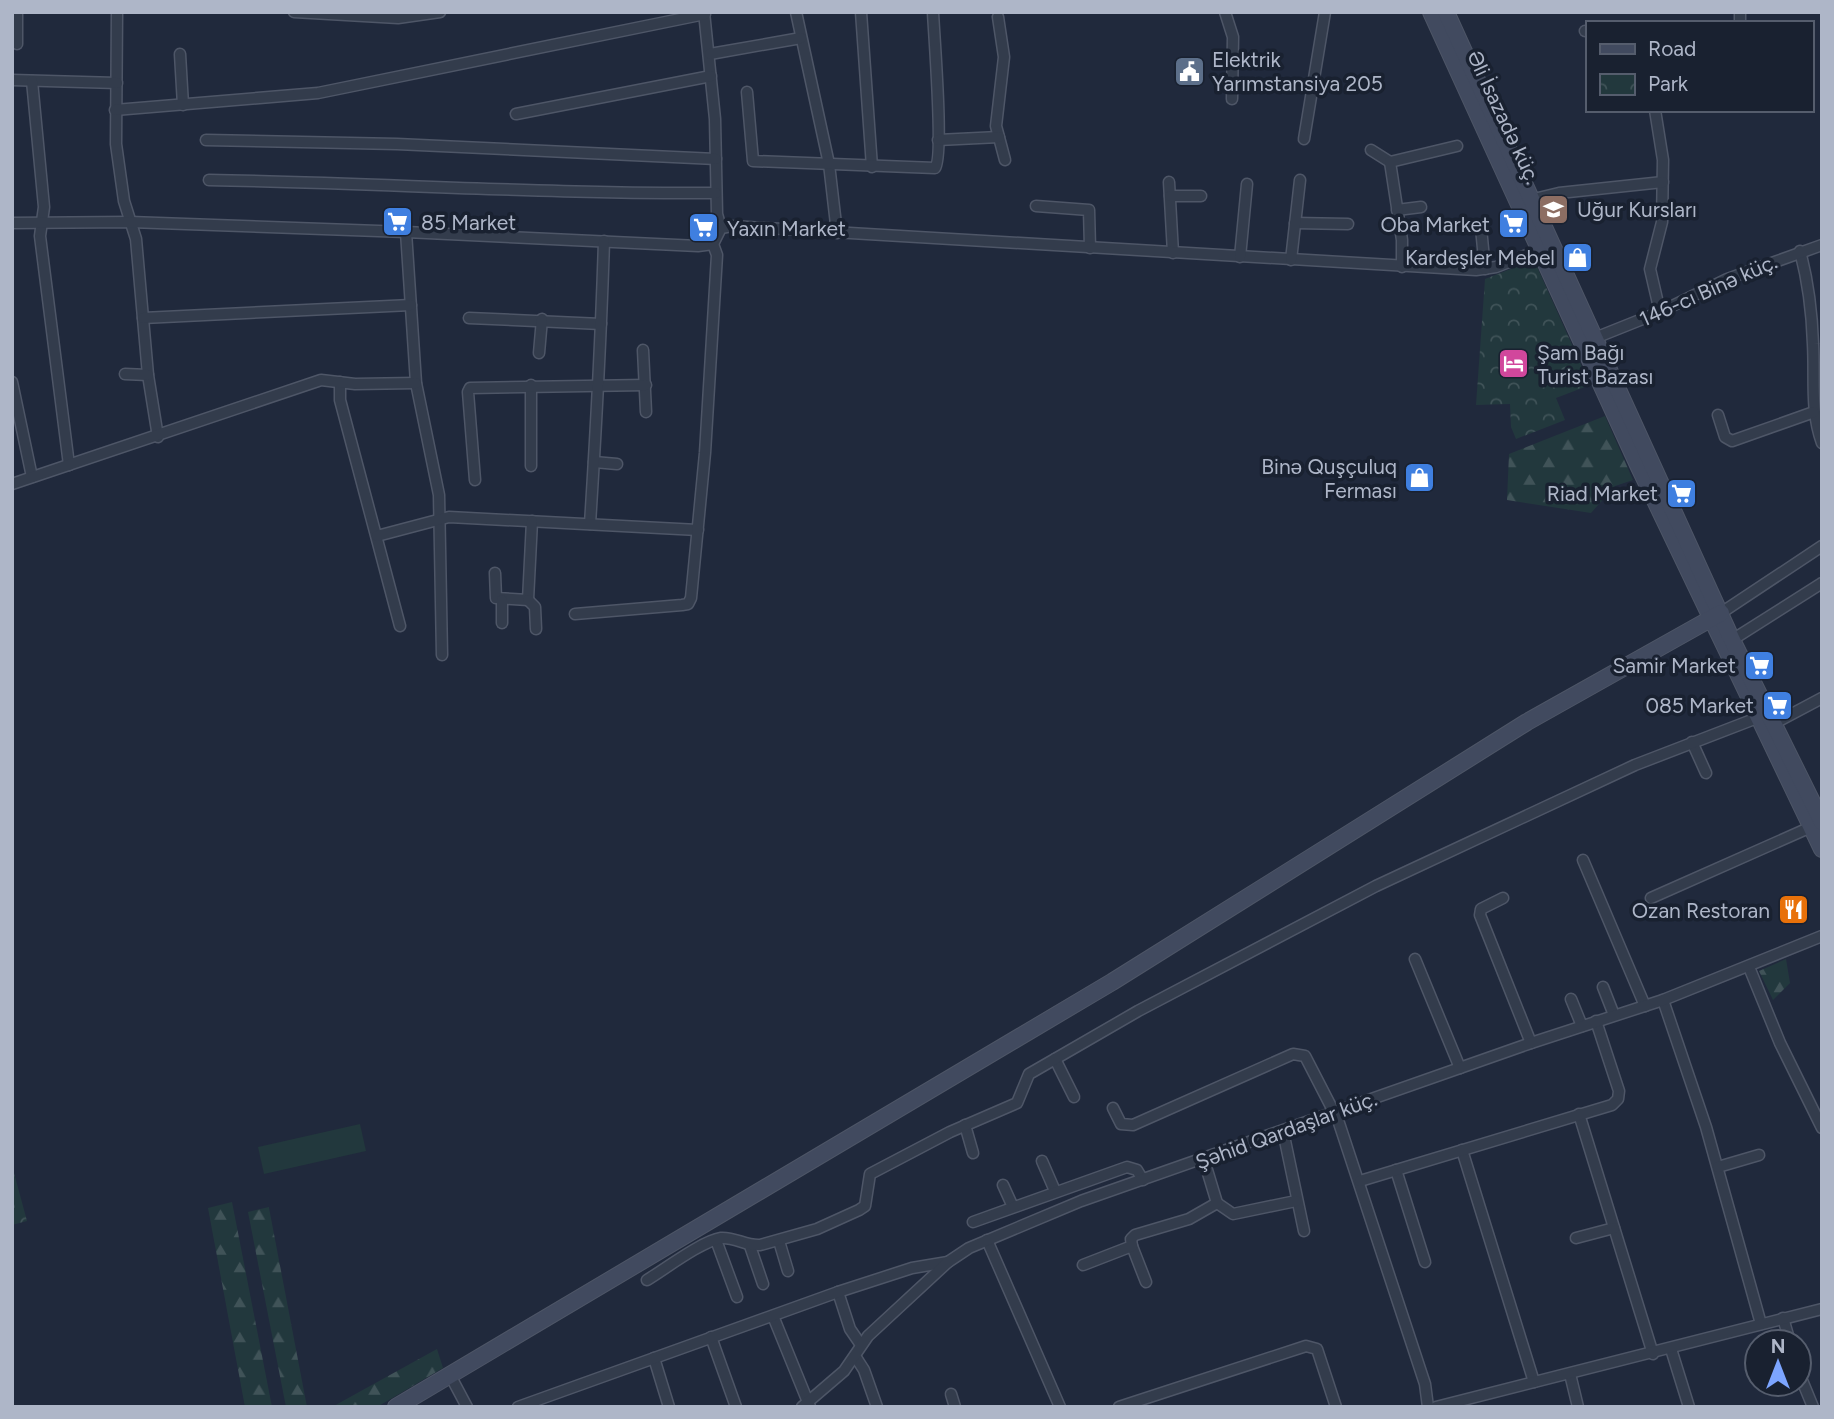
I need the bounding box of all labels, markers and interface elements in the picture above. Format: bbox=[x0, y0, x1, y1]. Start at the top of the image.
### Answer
legend bbox=[1586, 21, 1813, 112]
text: Road bbox=[1648, 36, 1696, 61]
street label: Əli İsazadə küç. bbox=[1462, 46, 1546, 188]
place label: Elektrik Yarımstansiya 205 bbox=[1212, 47, 1383, 96]
public building icon: Elektrik Yarımstansiya 205 bbox=[1172, 54, 1206, 88]
text: Park bbox=[1648, 71, 1689, 96]
school or university icon: Uğur Kursları bbox=[1537, 192, 1571, 226]
place label: Uğur Kursları bbox=[1577, 197, 1697, 222]
supermarket icon: 85 Market bbox=[381, 205, 415, 239]
supermarket icon: Oba Market bbox=[1496, 207, 1530, 241]
place label: 85 Market bbox=[421, 210, 516, 235]
supermarket icon: Yaxın Market bbox=[687, 211, 721, 245]
place label: Oba Market bbox=[1381, 212, 1490, 237]
place label: Yaxın Market bbox=[727, 216, 846, 241]
shop icon: Kardeşler Mebel bbox=[1561, 240, 1595, 274]
place label: Kardeşler Mebel bbox=[1405, 245, 1555, 270]
street label: 146-cı Binə küç. bbox=[1635, 249, 1781, 331]
place label: Şam Bağı Turist Bazası bbox=[1537, 340, 1653, 389]
hotel icon: Şam Bağı Turist Bazası bbox=[1497, 347, 1531, 381]
place label: Binə Quşçuluq Ferması bbox=[1261, 454, 1397, 503]
shop icon: Binə Quşçuluq Ferması bbox=[1403, 461, 1437, 495]
supermarket icon: Riad Market bbox=[1664, 476, 1698, 510]
place label: Riad Market bbox=[1547, 481, 1658, 506]
supermarket icon: Samir Market bbox=[1742, 648, 1776, 682]
place label: Samir Market bbox=[1612, 653, 1736, 678]
supermarket icon: 085 Market bbox=[1760, 688, 1794, 722]
place label: 085 Market bbox=[1645, 693, 1754, 718]
restaurant icon: Ozan Restoran bbox=[1776, 893, 1810, 927]
place label: Ozan Restoran bbox=[1632, 898, 1770, 923]
street label: Şəhid Qardaşlar küç. bbox=[1192, 1086, 1380, 1174]
north arrow bbox=[1743, 1328, 1813, 1398]
text: N bbox=[1771, 1335, 1785, 1358]

